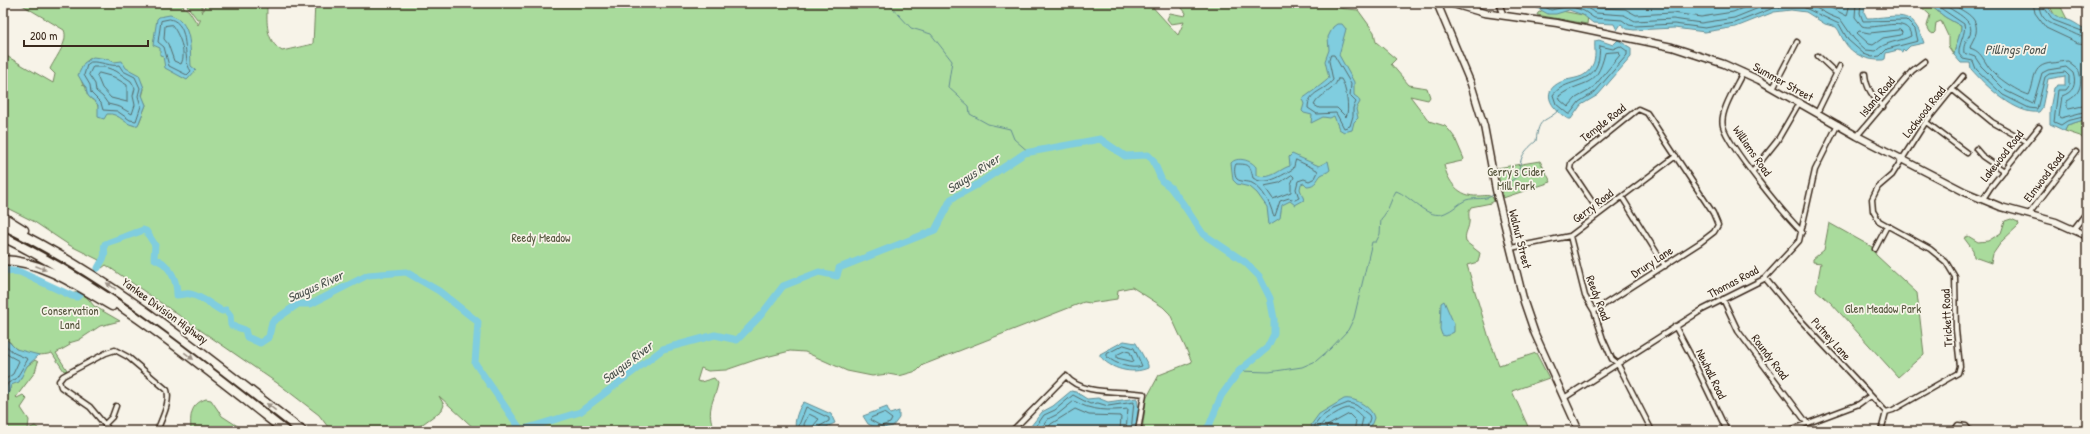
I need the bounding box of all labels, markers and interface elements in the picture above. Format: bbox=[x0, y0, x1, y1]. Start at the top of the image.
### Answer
scale bar bbox=[24, 22, 148, 48]
text: 200 m bbox=[30, 27, 57, 44]
water label: Pillings Pond bbox=[1985, 40, 2047, 59]
street label: Summer Street bbox=[1750, 58, 1817, 106]
street label: Island Road bbox=[1855, 73, 1899, 120]
street label: Lockwood Road bbox=[1898, 82, 1949, 141]
street label: Temple Road bbox=[1576, 99, 1629, 146]
street label: Williams Road bbox=[1729, 122, 1776, 180]
street label: Lakewood Road bbox=[1976, 126, 2027, 185]
water label: Saugus River bbox=[943, 148, 1005, 198]
street label: Elmwood Road bbox=[2019, 148, 2068, 205]
park label: Gerry's Cider Mill Park bbox=[1487, 163, 1545, 194]
street label: Gerry Road bbox=[1569, 184, 1617, 227]
street label: Walnut Street bbox=[1505, 208, 1536, 271]
park label: Reedy Meadow bbox=[511, 229, 571, 246]
street label: Drury Lane bbox=[1627, 242, 1676, 281]
street label: Thomas Road bbox=[1704, 261, 1761, 302]
water label: Saugus River bbox=[284, 265, 348, 307]
one-way arrow bbox=[35, 266, 47, 272]
street label: Yankee Division Highway bbox=[119, 273, 212, 348]
street label: Reedy Road bbox=[1582, 273, 1615, 323]
one-way arrow bbox=[106, 283, 117, 290]
street label: Trickett Road bbox=[1936, 288, 1957, 347]
park label: Glen Meadow Park bbox=[1845, 300, 1921, 317]
park label: Conservation Land bbox=[41, 302, 99, 333]
street label: Putney Lane bbox=[1808, 314, 1855, 364]
street label: Roundy Road bbox=[1748, 331, 1793, 383]
water label: Saugus River bbox=[598, 336, 658, 388]
street label: Newhall Road bbox=[1692, 346, 1731, 402]
one-way arrow bbox=[183, 351, 194, 360]
one-way arrow bbox=[265, 403, 276, 411]

